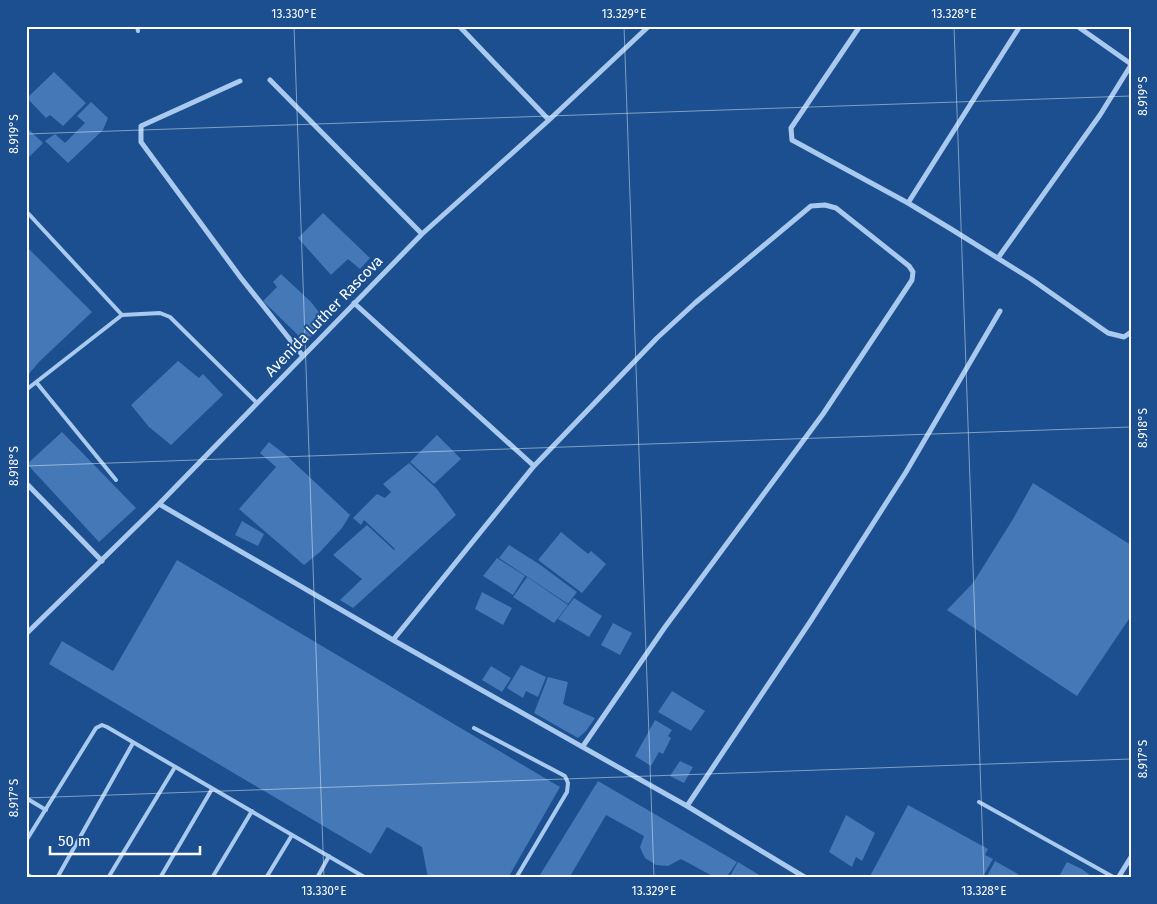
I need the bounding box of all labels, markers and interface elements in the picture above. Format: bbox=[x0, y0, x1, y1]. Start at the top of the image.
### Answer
text: 13.330°E bbox=[271, 7, 317, 21]
text: 13.329°E bbox=[602, 7, 646, 21]
text: 13.328°E bbox=[931, 7, 977, 21]
text: 8.919°S bbox=[1136, 76, 1150, 116]
text: 8.919°S bbox=[7, 114, 21, 154]
street label: Avenida Luther Rascova bbox=[262, 252, 386, 380]
text: 8.918°S bbox=[1136, 408, 1150, 448]
text: 8.918°S bbox=[7, 446, 21, 486]
text: 8.917°S bbox=[1136, 739, 1150, 778]
text: 8.917°S bbox=[7, 778, 21, 817]
scale bar bbox=[50, 824, 200, 856]
text: 50 m bbox=[58, 832, 91, 850]
text: 13.330°E bbox=[301, 884, 347, 898]
text: 13.329°E bbox=[632, 884, 676, 898]
text: 13.328°E bbox=[961, 884, 1007, 898]

